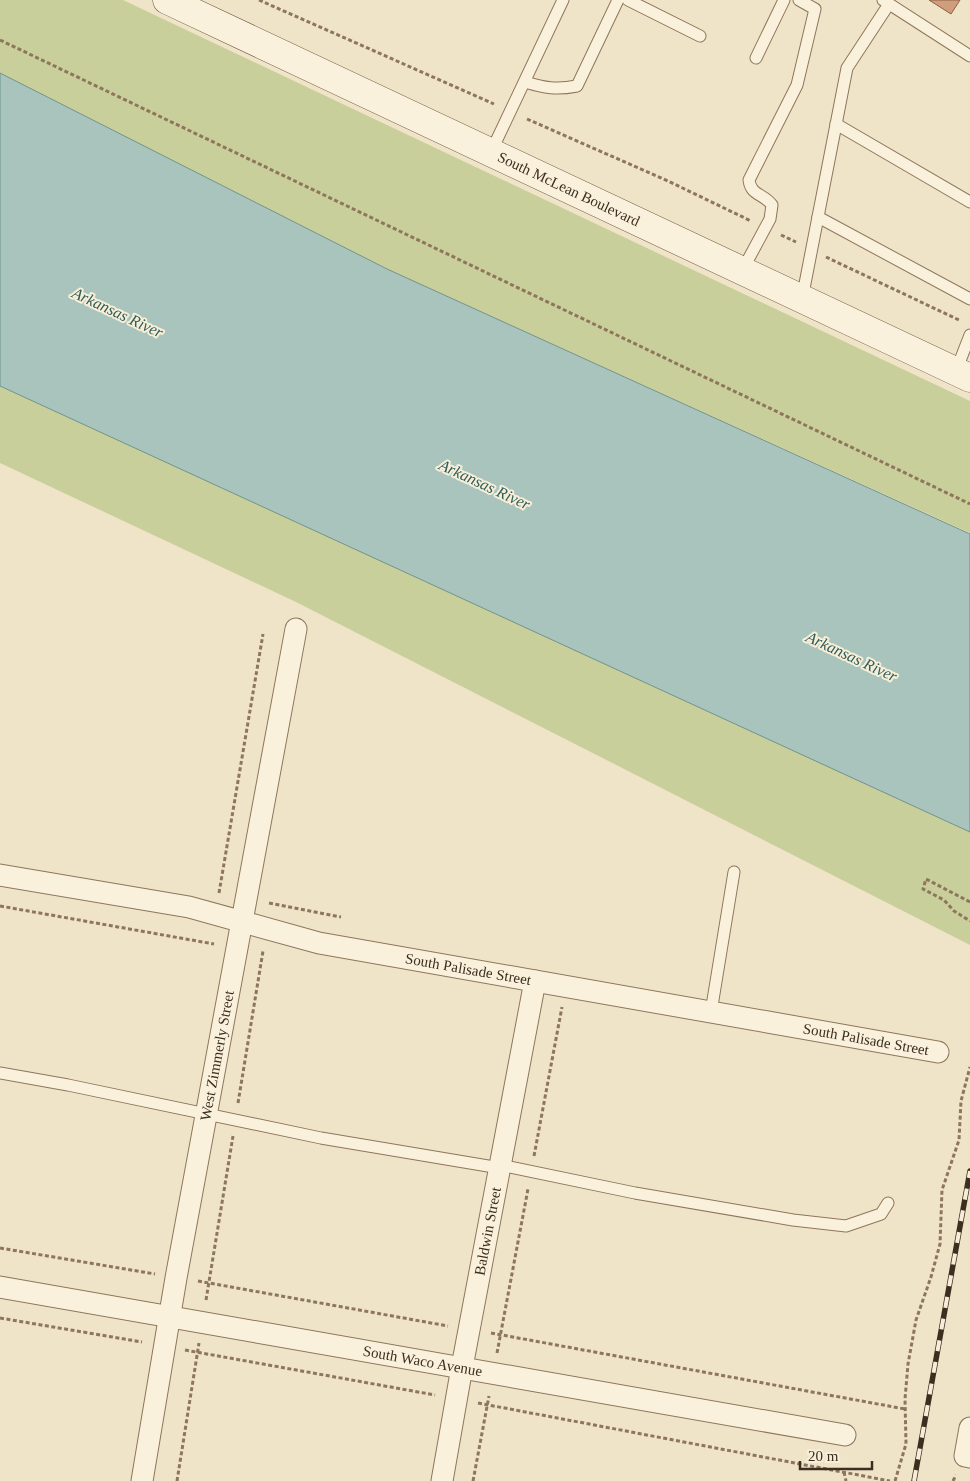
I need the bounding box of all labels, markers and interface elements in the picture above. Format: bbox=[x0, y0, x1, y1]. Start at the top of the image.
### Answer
street label: South McLean Boulevard bbox=[495, 149, 643, 230]
water label: Arkansas River bbox=[69, 284, 167, 341]
water label: Arkansas River bbox=[436, 456, 534, 513]
water label: Arkansas River bbox=[803, 628, 901, 685]
street label: South Palisade Street bbox=[404, 950, 533, 988]
street label: West Zimmerly Street bbox=[197, 988, 237, 1122]
street label: South Palisade Street bbox=[802, 1020, 931, 1058]
street label: Baldwin Street bbox=[472, 1185, 504, 1277]
street label: South Waco Avenue bbox=[362, 1343, 484, 1379]
scale bar bbox=[800, 1438, 872, 1470]
text: 20 m bbox=[808, 1448, 839, 1464]

